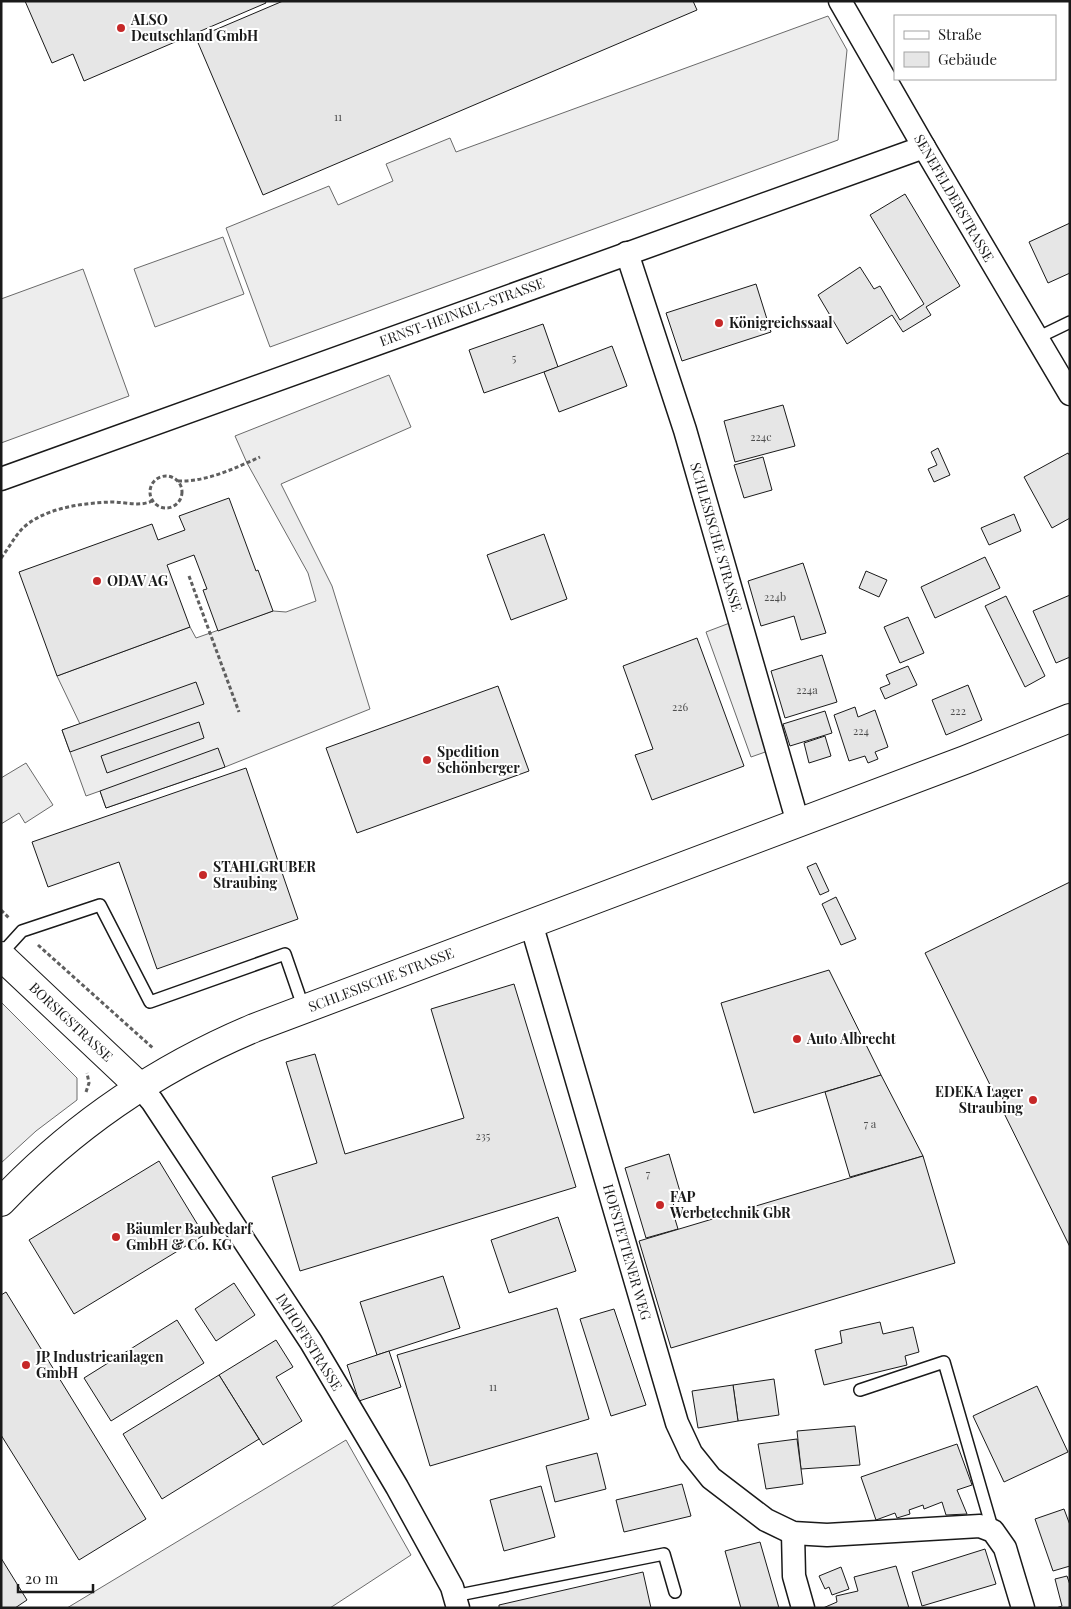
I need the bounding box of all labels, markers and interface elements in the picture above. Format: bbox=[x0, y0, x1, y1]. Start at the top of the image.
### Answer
place label: ALSO Deutschland GmbH bbox=[130, 10, 258, 45]
legend bbox=[894, 15, 1056, 80]
marker: ALSO Deutschland GmbH bbox=[115, 22, 127, 34]
text: Straße bbox=[938, 24, 982, 44]
text: Gebäude bbox=[938, 49, 997, 69]
house number: 11 bbox=[334, 109, 342, 124]
street label: SENEFELDERSTRASSE bbox=[910, 130, 999, 265]
street label: ERNST-HEINKEL-STRASSE bbox=[377, 273, 547, 350]
place label: Königreichssaal bbox=[729, 313, 833, 332]
marker: Königreichssaal bbox=[713, 317, 725, 329]
house number: 5 bbox=[512, 350, 517, 365]
house number: 224c bbox=[750, 429, 772, 444]
street label: SCHLESISCHE STRASSE bbox=[686, 460, 747, 614]
place label: ODAV AG bbox=[107, 571, 168, 590]
marker: ODAV AG bbox=[91, 575, 103, 587]
house number: 224b bbox=[764, 589, 786, 604]
house number: 224a bbox=[796, 682, 818, 697]
house number: 226 bbox=[672, 699, 688, 714]
house number: 222 bbox=[950, 703, 966, 718]
house number: 224 bbox=[853, 723, 870, 738]
place label: Spedition Schönberger bbox=[437, 742, 520, 777]
marker: Spedition Schönberger bbox=[421, 754, 433, 766]
place label: STAHLGRUBER Straubing bbox=[213, 857, 316, 892]
marker: STAHLGRUBER Straubing bbox=[197, 869, 209, 881]
street label: SCHLESISCHE STRASSE bbox=[305, 943, 456, 1016]
street label: BORSIGSTRASSE bbox=[25, 978, 117, 1065]
place label: Auto Albrecht bbox=[806, 1029, 896, 1048]
marker: Auto Albrecht bbox=[791, 1033, 803, 1045]
place label: EDEKA Lager Straubing bbox=[935, 1082, 1023, 1117]
marker: EDEKA Lager Straubing bbox=[1027, 1094, 1039, 1106]
house number: 7 a bbox=[864, 1116, 877, 1131]
house number: 235 bbox=[476, 1128, 491, 1143]
house number: 7 bbox=[646, 1166, 651, 1181]
street label: HOFSTETTENER WEG bbox=[599, 1182, 656, 1322]
place label: FAP Werbetechnik GbR bbox=[669, 1187, 791, 1222]
marker: FAP Werbetechnik GbR bbox=[654, 1199, 666, 1211]
place label: Bäumler Baubedarf GmbH & Co. KG bbox=[126, 1219, 253, 1254]
marker: Bäumler Baubedarf GmbH & Co. KG bbox=[110, 1231, 122, 1243]
street label: IMHOFFSTRASSE bbox=[272, 1289, 347, 1394]
place label: JP Industrieanlagen GmbH bbox=[35, 1347, 164, 1382]
marker: JP Industrieanlagen GmbH bbox=[20, 1359, 32, 1371]
house number: 11 bbox=[489, 1379, 497, 1394]
scale bar bbox=[18, 1562, 92, 1594]
text: 20 m bbox=[25, 1568, 59, 1588]

